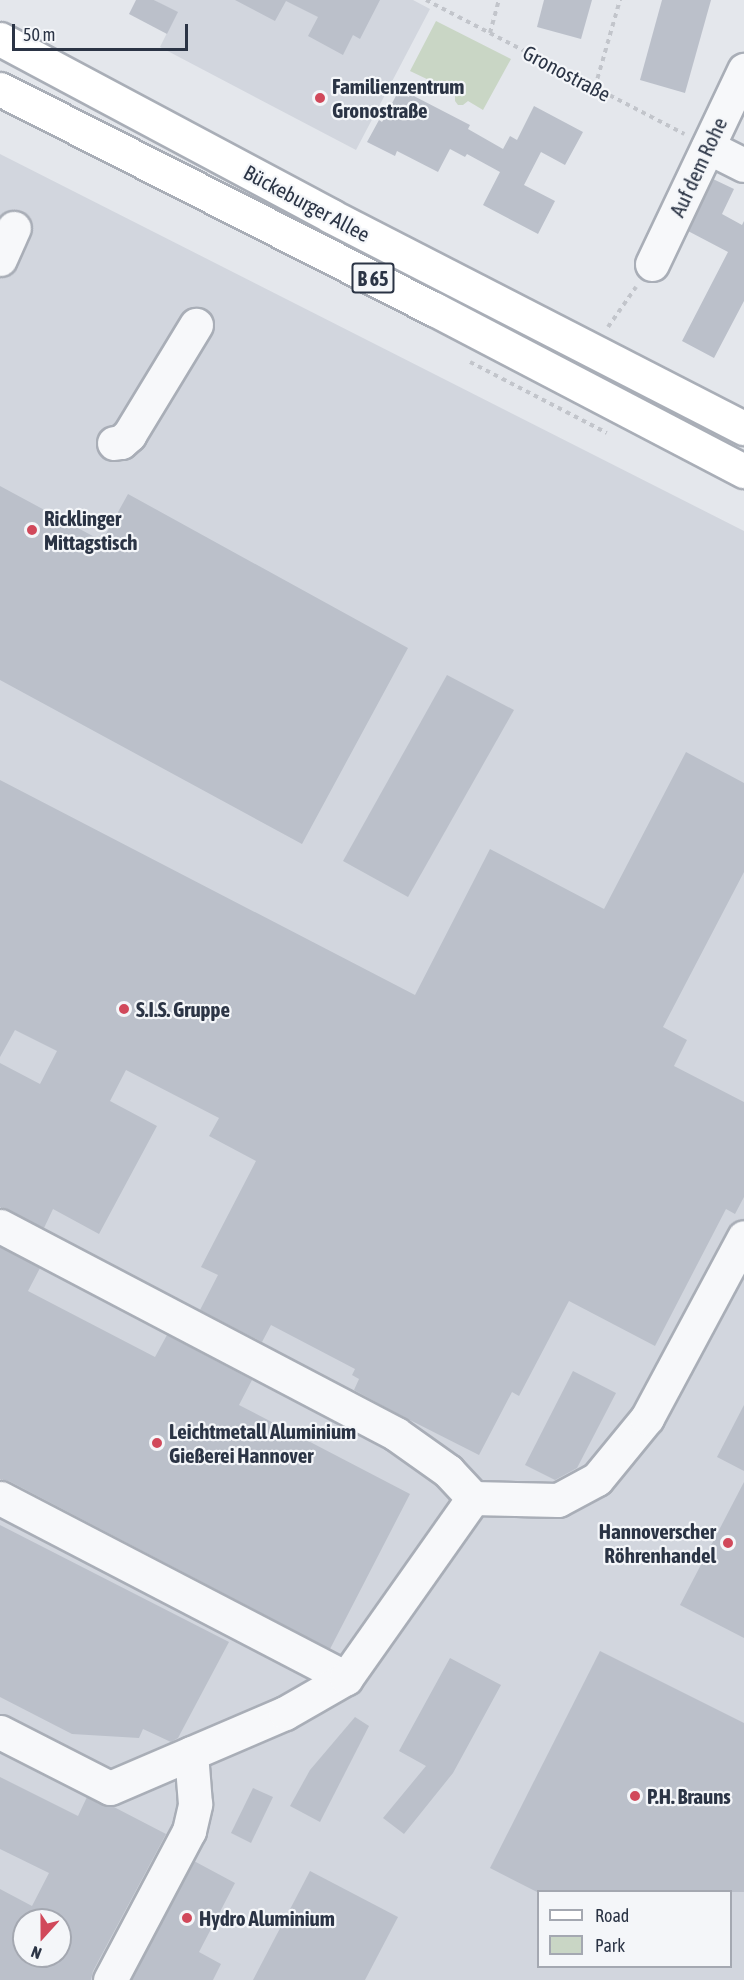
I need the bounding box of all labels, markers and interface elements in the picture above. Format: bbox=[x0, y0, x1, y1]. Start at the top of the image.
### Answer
scale bar bbox=[15, 12, 190, 50]
text: 50 m bbox=[23, 24, 55, 45]
street label: Gronostraße bbox=[519, 39, 615, 107]
place label: Familienzentrum Gronostraße bbox=[332, 73, 464, 123]
marker: Familienzentrum Gronostraße bbox=[313, 91, 327, 105]
street label: Auf dem Rohe bbox=[664, 113, 732, 221]
street label: Bückeburger Allee bbox=[240, 159, 374, 247]
road number: B 65 bbox=[350, 261, 395, 295]
place label: Ricklinger Mittagstisch bbox=[44, 505, 137, 555]
marker: Ricklinger Mittagstisch bbox=[25, 523, 39, 537]
place label: S.I.S. Gruppe bbox=[136, 996, 230, 1022]
marker: S.I.S. Gruppe bbox=[117, 1002, 131, 1016]
place label: Leichtmetall Aluminium Gießerei Hannover bbox=[169, 1418, 356, 1468]
marker: Leichtmetall Aluminium Gießerei Hannover bbox=[150, 1436, 164, 1450]
place label: Hannoverscher Röhrenhandel bbox=[599, 1518, 716, 1568]
marker: Hannoverscher Röhrenhandel bbox=[721, 1536, 735, 1550]
place label: P.H. Brauns bbox=[647, 1783, 731, 1809]
marker: P.H. Brauns bbox=[628, 1789, 642, 1803]
legend bbox=[537, 1890, 732, 1968]
place label: Hydro Aluminium bbox=[199, 1905, 335, 1931]
text: Road bbox=[595, 1905, 629, 1926]
north arrow bbox=[12, 1908, 72, 1968]
marker: Hydro Aluminium bbox=[180, 1911, 194, 1925]
text: Park bbox=[595, 1935, 625, 1956]
text: N bbox=[29, 1943, 44, 1963]

